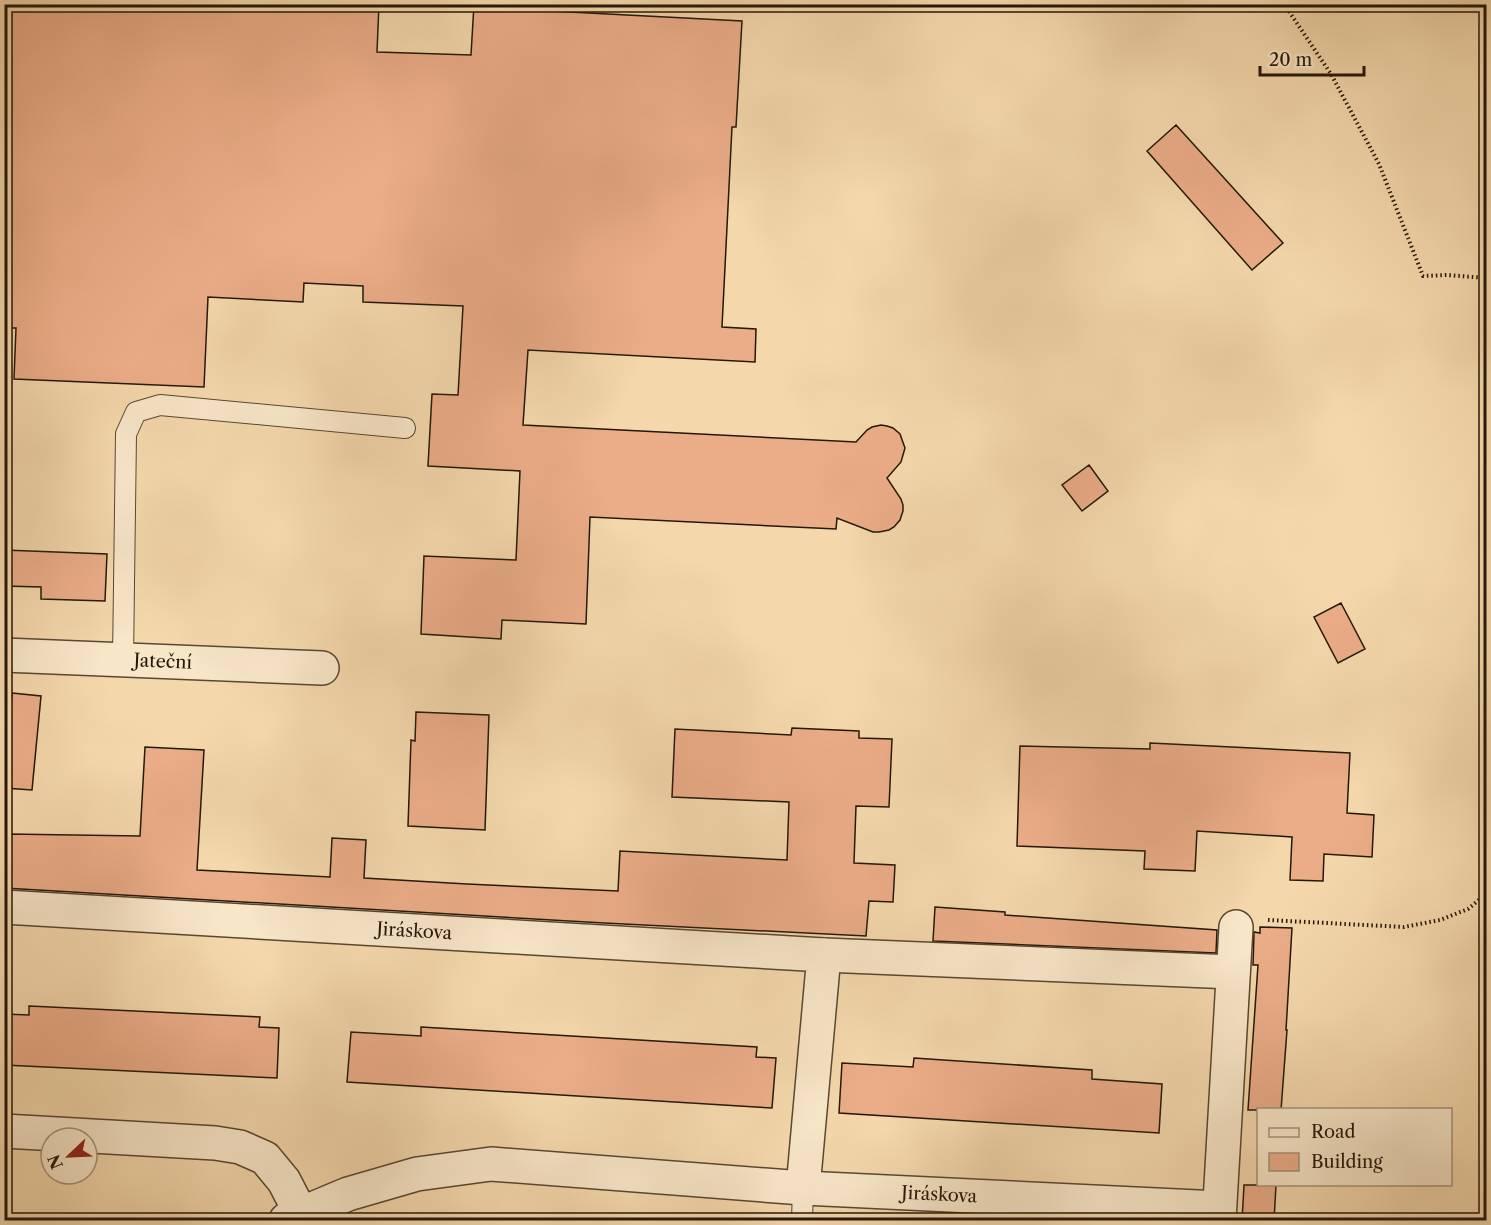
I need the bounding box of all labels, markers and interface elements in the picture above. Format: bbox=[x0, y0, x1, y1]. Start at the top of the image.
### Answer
scale bar bbox=[1260, 39, 1364, 77]
text: 20 m bbox=[1269, 49, 1313, 71]
street label: Jateční bbox=[130, 649, 193, 674]
street label: Jiráskova bbox=[373, 918, 453, 944]
legend bbox=[1257, 1108, 1452, 1186]
text: Road bbox=[1311, 1121, 1356, 1143]
north arrow bbox=[39, 1126, 99, 1186]
text: N bbox=[43, 1151, 67, 1172]
text: Building bbox=[1311, 1151, 1383, 1173]
street label: Jiráskova bbox=[898, 1182, 978, 1207]

